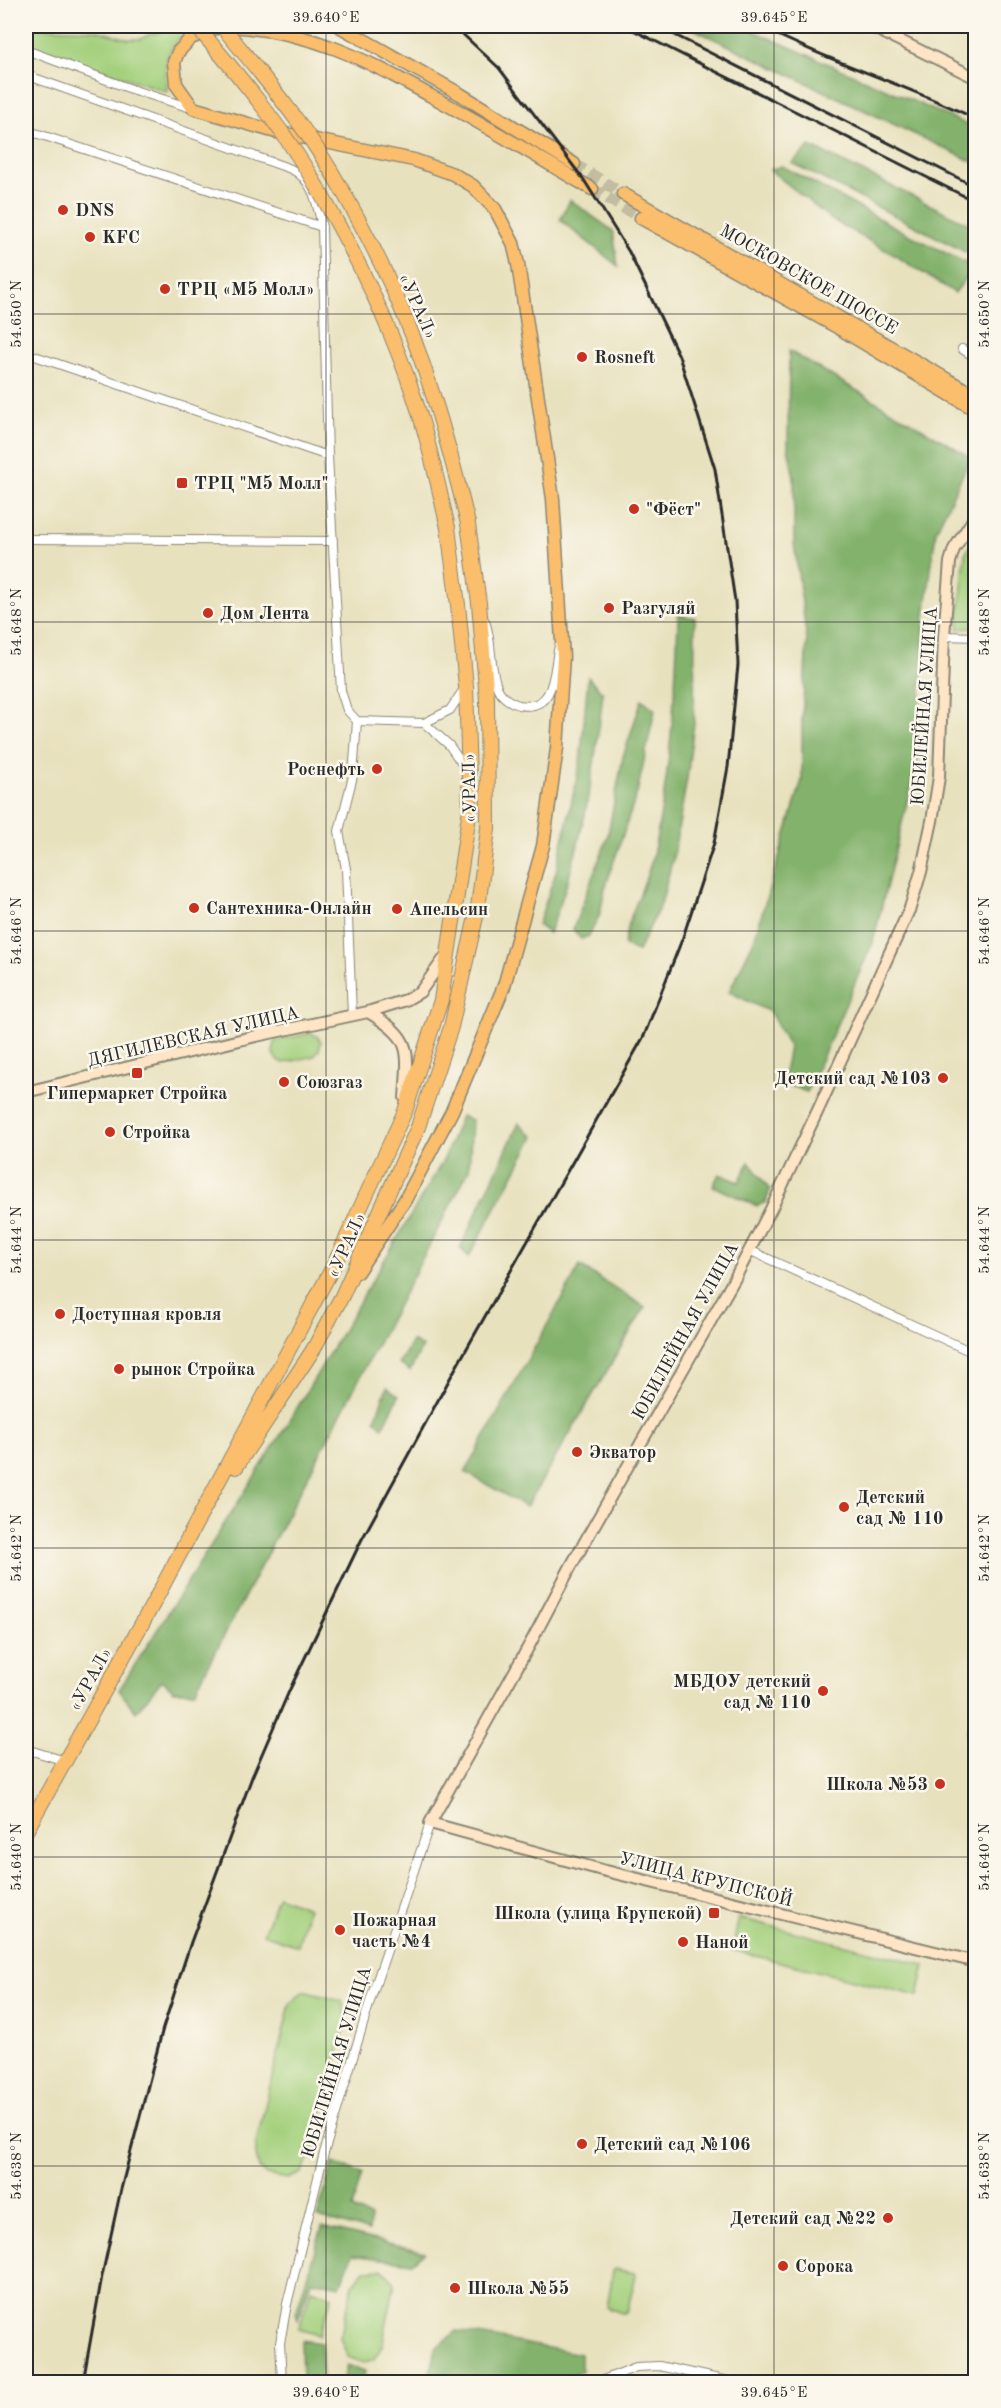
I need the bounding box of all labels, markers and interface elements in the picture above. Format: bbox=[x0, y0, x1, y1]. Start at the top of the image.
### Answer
text: 39.640°E bbox=[293, 11, 359, 26]
text: 39.645°E bbox=[741, 11, 807, 26]
place label: DNS bbox=[75, 202, 114, 220]
marker: DNS bbox=[56, 203, 70, 217]
street label: МОСКОВСКОЕ ШОССЕ bbox=[716, 222, 901, 338]
place label: KFC bbox=[102, 229, 140, 247]
marker: KFC bbox=[83, 230, 97, 244]
street label: «УРАЛ» bbox=[395, 271, 439, 342]
text: 54.650°N bbox=[10, 280, 25, 348]
text: 54.650°N bbox=[978, 280, 993, 348]
place label: ТРЦ «М5 Молл» bbox=[177, 281, 315, 299]
marker: ТРЦ «М5 Молл» bbox=[158, 282, 172, 296]
place label: Rosneft bbox=[594, 349, 656, 367]
marker: Rosneft bbox=[575, 350, 589, 364]
place label: ТРЦ "М5 Молл" bbox=[194, 475, 329, 493]
marker: ТРЦ "М5 Молл" bbox=[175, 476, 189, 490]
place label: "Фёст" bbox=[646, 501, 701, 519]
marker: "Фёст" bbox=[627, 502, 641, 516]
text: 54.648°N bbox=[10, 588, 25, 656]
text: 54.648°N bbox=[978, 588, 993, 656]
place label: Разгуляй bbox=[621, 600, 696, 618]
marker: Разгуляй bbox=[602, 601, 616, 615]
place label: Дом Лента bbox=[220, 605, 310, 623]
street label: ЮБИЛЕЙНАЯ УЛИЦА bbox=[905, 605, 941, 806]
marker: Дом Лента bbox=[201, 606, 215, 620]
street label: «УРАЛ» bbox=[460, 753, 480, 823]
place label: Роснефть bbox=[287, 761, 365, 780]
marker: Роснефть bbox=[370, 762, 384, 776]
text: 54.646°N bbox=[10, 897, 25, 965]
text: 54.646°N bbox=[978, 897, 993, 965]
place label: Сантехника-Онлайн bbox=[206, 900, 372, 918]
marker: Сантехника-Онлайн bbox=[187, 901, 201, 915]
place label: Апельсин bbox=[409, 901, 488, 919]
marker: Апельсин bbox=[390, 902, 404, 916]
street label: ДЯГИЛЕВСКАЯ УЛИЦА bbox=[86, 1004, 301, 1070]
marker: Гипермаркет Стройка bbox=[130, 1066, 144, 1080]
place label: Детский сад №103 bbox=[774, 1070, 931, 1088]
marker: Детский сад №103 bbox=[936, 1071, 950, 1085]
place label: Союзгаз bbox=[296, 1074, 363, 1092]
marker: Союзгаз bbox=[277, 1075, 291, 1089]
place label: Гипермаркет Стройка bbox=[47, 1085, 228, 1103]
place label: Стройка bbox=[122, 1124, 190, 1142]
marker: Стройка bbox=[103, 1125, 117, 1139]
text: 54.644°N bbox=[10, 1206, 25, 1274]
text: 54.644°N bbox=[978, 1206, 993, 1274]
street label: «УРАЛ» bbox=[324, 1210, 370, 1281]
street label: ЮБИЛЕЙНАЯ УЛИЦА bbox=[626, 1238, 742, 1423]
place label: Доступная кровля bbox=[72, 1306, 221, 1324]
marker: Доступная кровля bbox=[53, 1307, 67, 1321]
place label: рынок Стройка bbox=[131, 1361, 255, 1379]
marker: рынок Стройка bbox=[112, 1362, 126, 1376]
place label: Экватор bbox=[589, 1444, 656, 1462]
marker: Экватор bbox=[570, 1445, 584, 1459]
place label: Детский сад № 110 bbox=[856, 1489, 944, 1528]
marker: Детский сад № 110 bbox=[837, 1500, 851, 1514]
text: 54.642°N bbox=[10, 1514, 25, 1582]
text: 54.642°N bbox=[978, 1514, 993, 1582]
street label: «УРАЛ» bbox=[66, 1645, 116, 1714]
place label: МБДОУ детский сад № 110 bbox=[673, 1673, 811, 1712]
marker: МБДОУ детский сад № 110 bbox=[816, 1684, 830, 1698]
place label: Школа №53 bbox=[826, 1776, 928, 1794]
marker: Школа №53 bbox=[933, 1777, 947, 1791]
text: 54.640°N bbox=[10, 1823, 25, 1891]
text: 54.640°N bbox=[978, 1823, 993, 1891]
street label: УЛИЦА КРУПСКОЙ bbox=[617, 1846, 795, 1910]
place label: Школа (улица Крупской) bbox=[494, 1905, 702, 1923]
marker: Школа (улица Крупской) bbox=[707, 1906, 721, 1920]
place label: Пожарная часть №4 bbox=[352, 1912, 437, 1951]
marker: Пожарная часть №4 bbox=[333, 1923, 347, 1937]
place label: Наной bbox=[695, 1934, 749, 1952]
marker: Наной bbox=[676, 1935, 690, 1949]
street label: ЮБИЛЕЙНАЯ УЛИЦА bbox=[295, 1963, 375, 2160]
text: 54.638°N bbox=[10, 2132, 25, 2200]
text: 54.638°N bbox=[978, 2132, 993, 2200]
place label: Детский сад №106 bbox=[594, 2136, 751, 2154]
marker: Детский сад №106 bbox=[575, 2137, 589, 2151]
place label: Детский сад №22 bbox=[730, 2210, 876, 2228]
marker: Детский сад №22 bbox=[881, 2211, 895, 2225]
place label: Сорока bbox=[795, 2258, 853, 2276]
marker: Сорока bbox=[776, 2259, 790, 2273]
place label: Школа №55 bbox=[467, 2280, 569, 2298]
marker: Школа №55 bbox=[448, 2281, 462, 2295]
text: 39.640°E bbox=[293, 2386, 359, 2401]
text: 39.645°E bbox=[741, 2386, 807, 2401]

